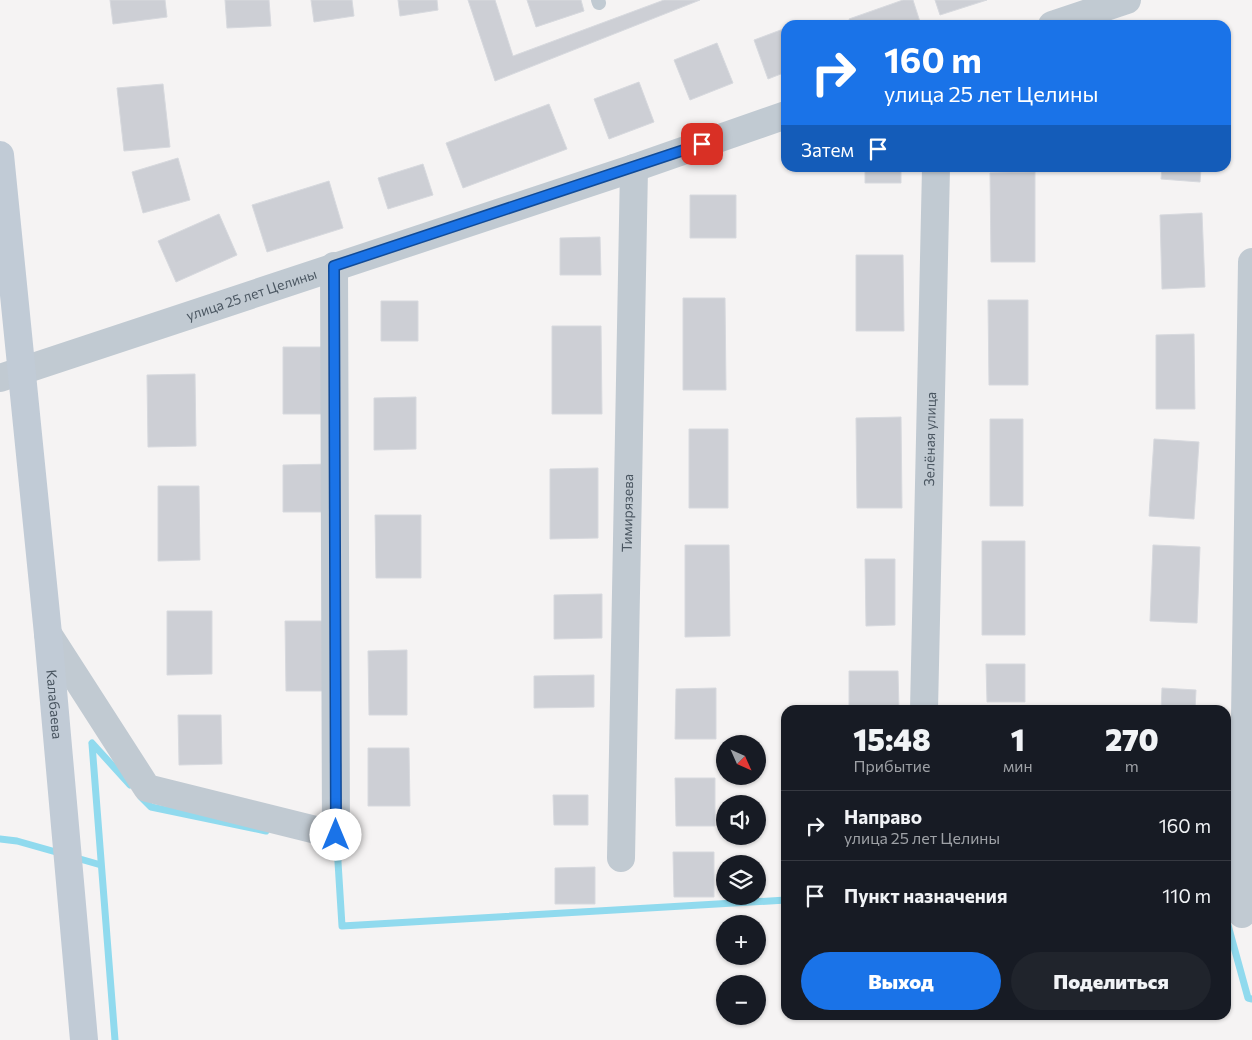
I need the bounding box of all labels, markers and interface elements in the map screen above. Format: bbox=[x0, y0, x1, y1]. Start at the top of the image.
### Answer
text: 160 m bbox=[884, 37, 982, 80]
icon: right bbox=[801, 40, 866, 105]
text: улица 25 лет Целины bbox=[884, 80, 1099, 107]
pin bbox=[681, 123, 723, 165]
icon: arrive bbox=[688, 130, 716, 158]
icon: arrive bbox=[864, 135, 892, 163]
text: Затем bbox=[801, 138, 854, 161]
street label: улица 25 лет Целины bbox=[184, 265, 319, 324]
street label: Зелёная улица bbox=[920, 392, 939, 486]
street label: Тимирязева bbox=[618, 474, 636, 552]
street label: Калабаева bbox=[43, 669, 66, 740]
text: 15:48 bbox=[853, 720, 931, 757]
text: 1 bbox=[1011, 720, 1025, 757]
text: 270 bbox=[1105, 720, 1159, 757]
north arrow bbox=[716, 735, 766, 785]
map controls bbox=[716, 735, 766, 1025]
text: Прибытие bbox=[854, 756, 930, 775]
text: мин bbox=[1003, 756, 1033, 775]
text: m bbox=[1125, 756, 1139, 775]
button: sound bbox=[716, 795, 766, 845]
text: Направо bbox=[844, 805, 922, 828]
position arrow bbox=[309, 808, 361, 860]
icon: right bbox=[801, 812, 829, 840]
text: 160 m bbox=[1159, 814, 1211, 837]
text: улица 25 лет Целины bbox=[844, 828, 1000, 847]
button: layers bbox=[716, 855, 766, 905]
icon: arrive bbox=[801, 882, 829, 910]
text: Пункт назначения bbox=[844, 884, 1007, 907]
text: 110 m bbox=[1162, 884, 1211, 907]
button: + bbox=[716, 915, 766, 965]
button: Выход bbox=[801, 952, 1001, 1010]
button: Поделиться bbox=[1011, 952, 1211, 1010]
button: − bbox=[716, 975, 766, 1025]

